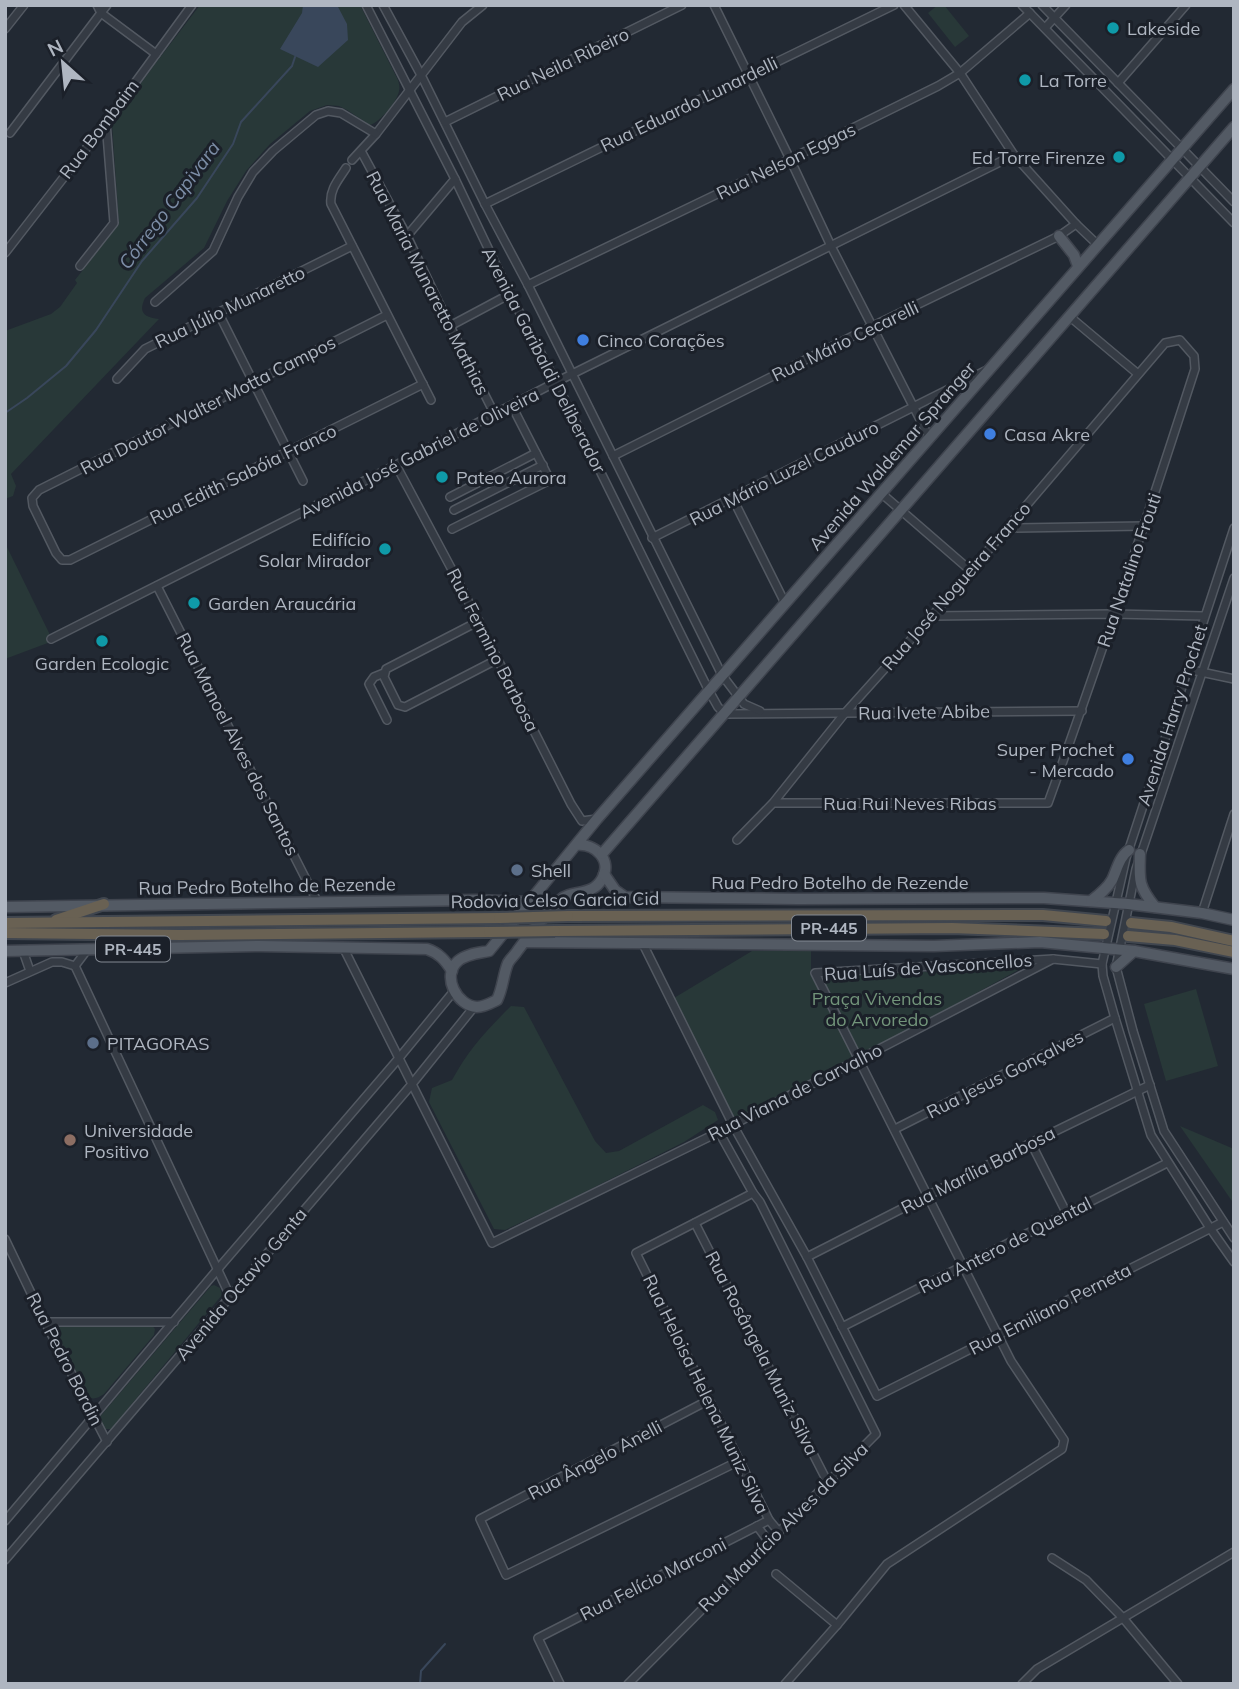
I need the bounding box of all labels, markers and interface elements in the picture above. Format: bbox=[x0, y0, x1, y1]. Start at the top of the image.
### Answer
place label: Lakeside bbox=[1127, 17, 1200, 40]
marker: Lakeside bbox=[1105, 20, 1121, 36]
street label: Rua Neila Ribeiro bbox=[493, 22, 633, 106]
north arrow bbox=[28, 28, 98, 98]
text: N bbox=[43, 34, 67, 62]
street label: Rua Eduardo Lunardelli bbox=[597, 51, 781, 157]
place label: La Torre bbox=[1039, 69, 1107, 92]
marker: La Torre bbox=[1017, 72, 1033, 88]
street label: Rua Bombaim bbox=[54, 75, 144, 183]
street label: Rua Nelson Eggas bbox=[713, 117, 860, 205]
water label: Córrego Capivara bbox=[113, 136, 225, 274]
place label: Ed Torre Firenze bbox=[972, 146, 1105, 169]
marker: Ed Torre Firenze bbox=[1111, 149, 1127, 165]
street label: Rua Maria Munaretto Mathias bbox=[361, 167, 495, 399]
street label: Avenida Garibaldi Deliberador bbox=[477, 243, 611, 477]
street label: Rua Júlio Munaretto bbox=[151, 261, 309, 353]
street label: Rua Mário Cecarelli bbox=[768, 295, 922, 387]
place label: Cinco Corações bbox=[597, 329, 725, 352]
street label: Rua Doutor Walter Motta Campos bbox=[76, 330, 340, 480]
marker: Cinco Corações bbox=[575, 332, 591, 348]
street label: Avenida Waldemar Spranger bbox=[804, 357, 981, 555]
street label: Avenida José Gabriel de Oliveira bbox=[295, 382, 543, 524]
street label: Rua Mário Luzel Cauduro bbox=[685, 415, 883, 531]
street label: Rua Edith Sabóia Franco bbox=[146, 419, 340, 529]
place label: Casa Akre bbox=[1004, 423, 1090, 446]
marker: Casa Akre bbox=[982, 426, 998, 442]
place label: Pateo Aurora bbox=[456, 466, 567, 489]
marker: Pateo Aurora bbox=[434, 469, 450, 485]
street label: Rua Natalino Frouti bbox=[1092, 490, 1166, 650]
street label: Rua José Nogueira Franco bbox=[877, 497, 1035, 675]
place label: Edifício Solar Mirador bbox=[259, 528, 371, 572]
marker: Edifício Solar Mirador bbox=[377, 541, 393, 557]
street label: Rua Fermino Barbosa bbox=[442, 564, 544, 736]
place label: Garden Araucária bbox=[208, 592, 356, 615]
marker: Garden Araucária bbox=[186, 595, 202, 611]
street label: Avenida Harry Prochet bbox=[1132, 621, 1212, 809]
street label: Rua Manoel Alves dos Santos bbox=[172, 629, 304, 859]
marker: Garden Ecologic bbox=[94, 633, 110, 649]
place label: Garden Ecologic bbox=[35, 652, 169, 675]
street label: Rua Ivete Abibe bbox=[858, 699, 990, 725]
place label: Super Prochet - Mercado bbox=[997, 738, 1114, 782]
marker: Super Prochet - Mercado bbox=[1120, 751, 1136, 767]
street label: Rua Rui Neves Ribas bbox=[823, 792, 997, 815]
place label: Shell bbox=[531, 859, 571, 882]
marker: Shell bbox=[509, 862, 525, 878]
street label: Rua Pedro Botelho de Rezende bbox=[711, 871, 969, 894]
street label: Rua Pedro Botelho de Rezende bbox=[138, 872, 396, 900]
street label: Rodovia Celso Garcia Cid bbox=[450, 887, 660, 913]
road number: PR-445 bbox=[792, 916, 866, 940]
road number: PR-445 bbox=[96, 937, 170, 962]
street label: Rua Luís de Vasconcellos bbox=[823, 948, 1033, 986]
park label: Praça Vivendas do Arvoredo bbox=[812, 987, 942, 1031]
street label: Rua Jesus Gonçalves bbox=[923, 1024, 1087, 1124]
place label: PITAGORAS bbox=[107, 1032, 210, 1055]
marker: PITAGORAS bbox=[85, 1035, 101, 1051]
street label: Rua Viana de Carvalho bbox=[704, 1038, 886, 1146]
place label: Universidade Positivo bbox=[84, 1119, 193, 1163]
street label: Rua Marília Barbosa bbox=[897, 1121, 1059, 1219]
marker: Universidade Positivo bbox=[62, 1132, 78, 1148]
street label: Rua Antero de Quental bbox=[915, 1191, 1095, 1299]
street label: Avenida Octavio Genta bbox=[170, 1203, 312, 1365]
street label: Rua Rosângela Muniz Silva bbox=[700, 1247, 824, 1459]
street label: Rua Emiliano Perneta bbox=[965, 1258, 1135, 1360]
street label: Rua Heloisa Helena Muniz Silva bbox=[638, 1271, 774, 1517]
street label: Rua Pedro Bordin bbox=[22, 1289, 108, 1429]
street label: Rua Ângelo Anelli bbox=[524, 1415, 666, 1505]
street label: Rua Maurício Alves da Silva bbox=[693, 1437, 873, 1617]
street label: Rua Felício Marconi bbox=[576, 1532, 730, 1626]

